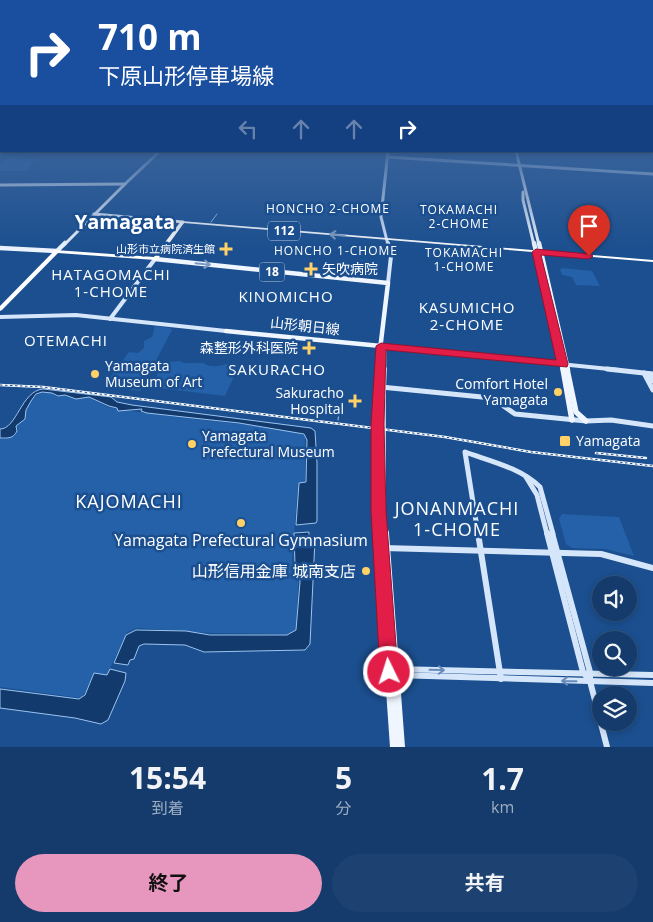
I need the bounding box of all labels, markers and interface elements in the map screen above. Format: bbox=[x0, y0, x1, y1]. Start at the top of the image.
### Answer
text: 710 m bbox=[98, 13, 202, 60]
icon: right bbox=[15, 20, 80, 85]
text: 下原山形停車場線 bbox=[98, 60, 274, 90]
icon: left bbox=[234, 115, 262, 143]
icon: ahead bbox=[287, 115, 315, 143]
icon: ahead bbox=[340, 115, 368, 143]
icon: right bbox=[393, 115, 421, 143]
district label: HONCHO 2-CHOME bbox=[266, 200, 390, 217]
district label: TOKAMACHI 2-CHOME bbox=[420, 201, 498, 232]
pin bbox=[568, 205, 610, 256]
district label: Yamagata bbox=[75, 208, 175, 235]
icon: arrive bbox=[575, 212, 603, 240]
road number: 112 bbox=[268, 222, 300, 240]
one-way arrow bbox=[330, 230, 346, 240]
place label: 山形市立病院済生館 bbox=[116, 241, 215, 256]
marker: 山形市立病院済生館 bbox=[219, 242, 233, 256]
district label: HONCHO 1-CHOME bbox=[274, 242, 398, 259]
district label: TOKAMACHI 1-CHOME bbox=[425, 244, 503, 275]
one-way arrow bbox=[195, 259, 211, 269]
place label: 矢吹病院 bbox=[322, 259, 378, 278]
road number: 18 bbox=[260, 262, 284, 282]
marker: 矢吹病院 bbox=[304, 262, 318, 276]
district label: HATAGOMACHI 1-CHOME bbox=[51, 264, 171, 301]
district label: KINOMICHO bbox=[238, 286, 334, 306]
district label: KASUMICHO 2-CHOME bbox=[419, 297, 515, 334]
street label: 山形朝日線 bbox=[269, 312, 341, 339]
district label: OTEMACHI bbox=[24, 330, 108, 350]
place label: 森整形外科医院 bbox=[200, 338, 298, 357]
marker: 森整形外科医院 bbox=[302, 341, 316, 355]
place label: Yamagata Museum of Art bbox=[105, 356, 202, 391]
district label: SAKURACHO bbox=[228, 359, 326, 379]
marker: Yamagata Museum of Art bbox=[89, 368, 101, 380]
place label: Comfort Hotel Yamagata bbox=[455, 374, 548, 409]
place label: Sakuracho Hospital bbox=[275, 383, 344, 418]
marker: Comfort Hotel Yamagata bbox=[552, 386, 564, 398]
marker: Sakuracho Hospital bbox=[348, 394, 362, 408]
place label: Yamagata Prefectural Museum bbox=[202, 426, 335, 461]
place label: Yamagata bbox=[576, 431, 641, 450]
marker: Yamagata bbox=[558, 434, 572, 448]
marker: Yamagata Prefectural Museum bbox=[186, 438, 198, 450]
district label: KAJOMACHI bbox=[75, 489, 183, 513]
district label: JONANMACHI 1-CHOME bbox=[393, 496, 519, 541]
marker: Yamagata Prefectural Gymnasium bbox=[235, 517, 247, 529]
place label: Yamagata Prefectural Gymnasium bbox=[114, 529, 368, 551]
place label: 山形信用金庫 城南支店 bbox=[192, 560, 356, 582]
marker: 山形信用金庫 城南支店 bbox=[360, 565, 372, 577]
map controls bbox=[592, 576, 637, 731]
button: sound bbox=[592, 576, 637, 621]
button: search bbox=[592, 631, 637, 676]
position arrow bbox=[362, 645, 414, 697]
one-way arrow bbox=[428, 665, 444, 674]
one-way arrow bbox=[562, 676, 578, 686]
button: layers bbox=[592, 686, 637, 731]
text: 15:54 bbox=[129, 757, 206, 798]
text: 5 bbox=[335, 757, 352, 798]
text: 1.7 bbox=[481, 758, 524, 799]
text: km bbox=[491, 796, 514, 818]
text: 到着 bbox=[152, 797, 184, 819]
text: 分 bbox=[336, 797, 352, 819]
button: 終了 bbox=[15, 854, 322, 912]
button: 共有 bbox=[332, 854, 638, 912]

